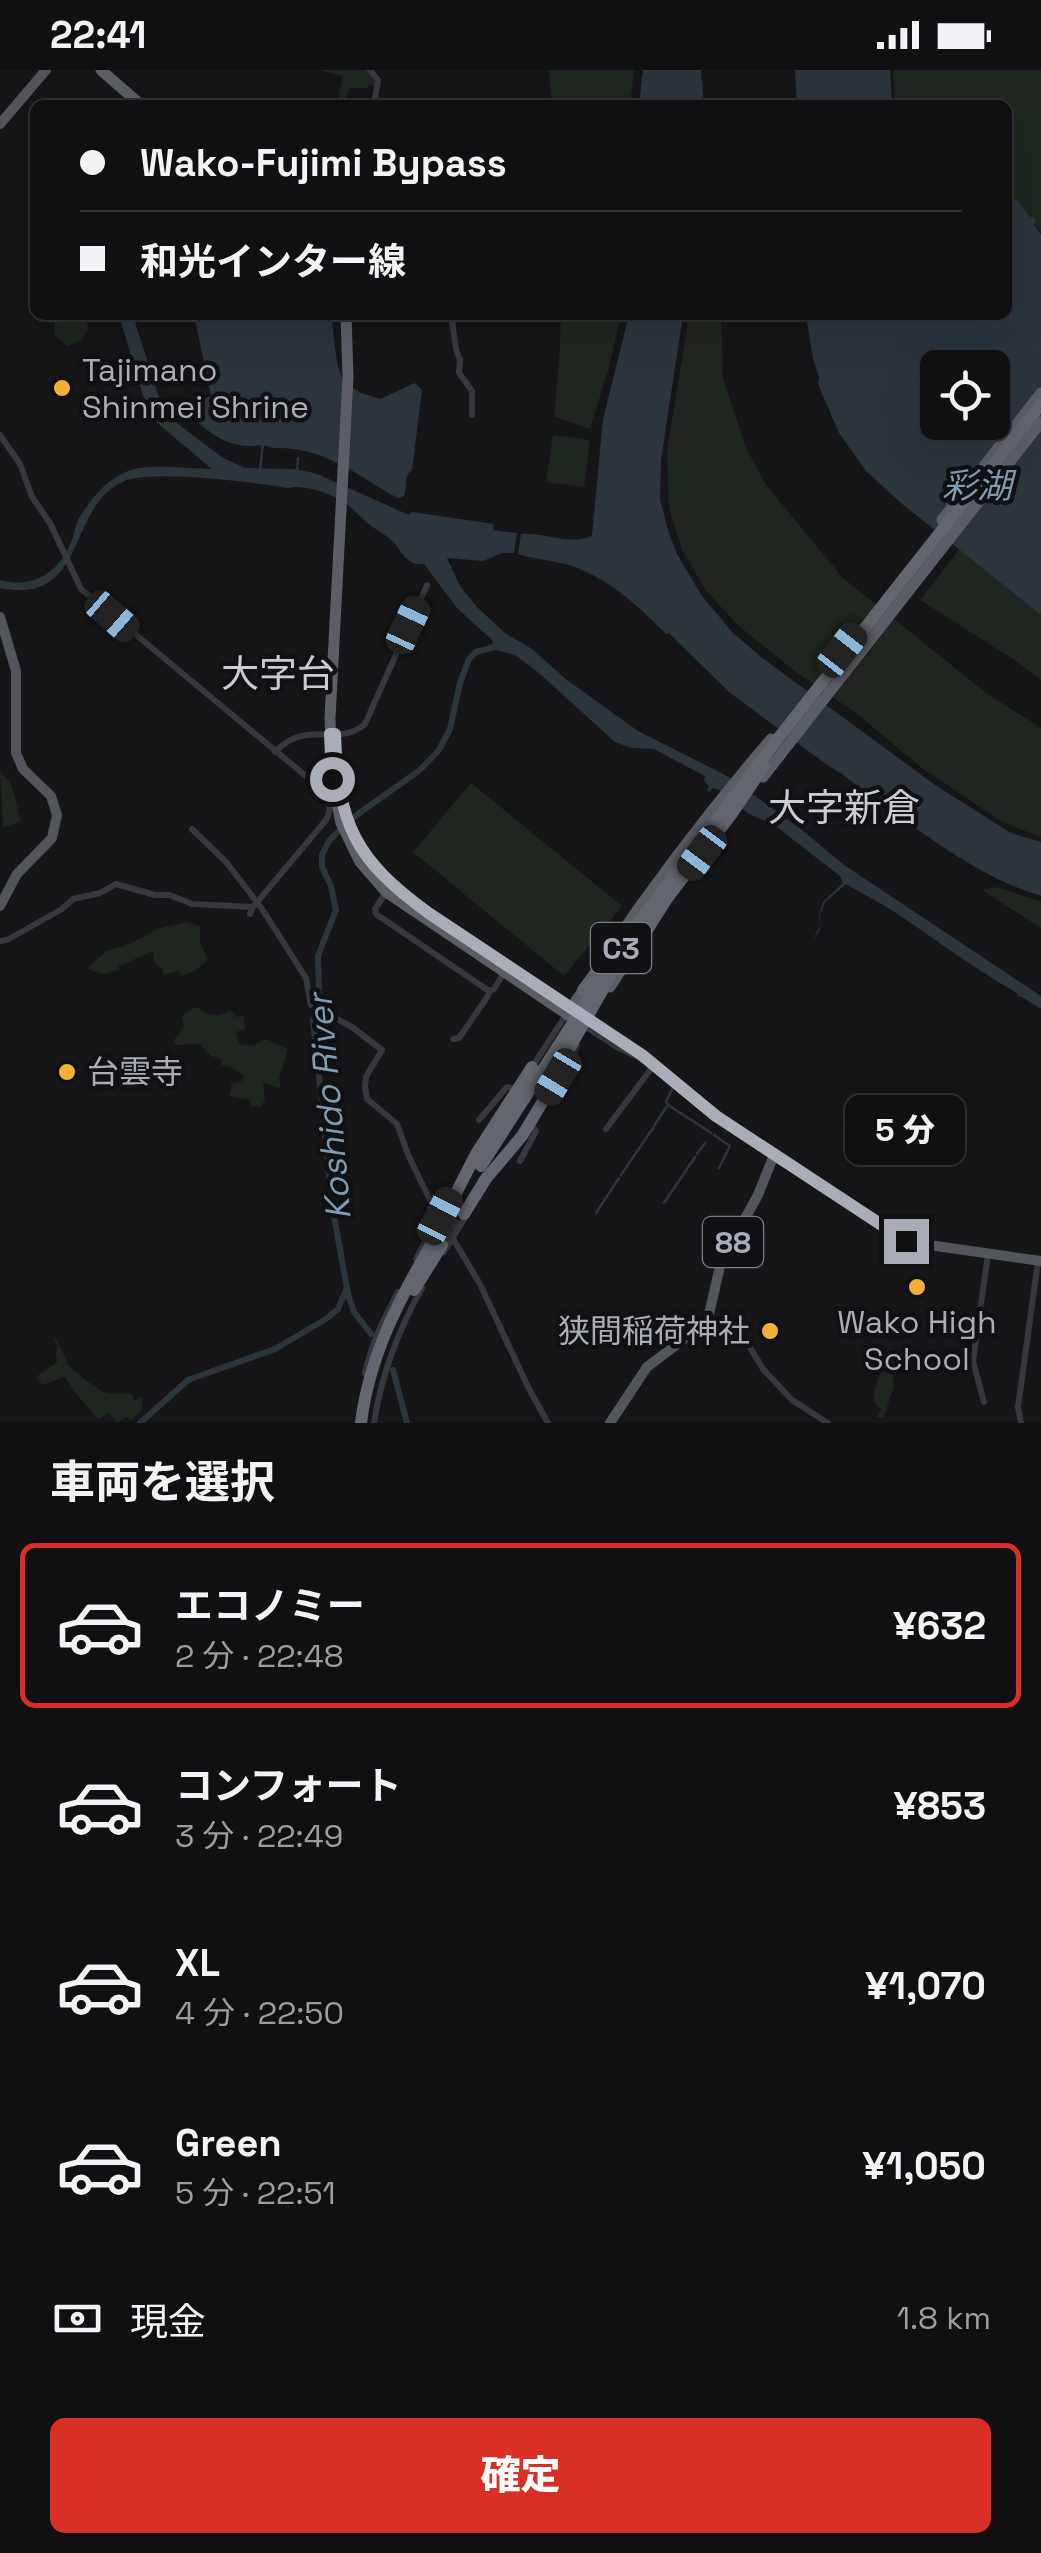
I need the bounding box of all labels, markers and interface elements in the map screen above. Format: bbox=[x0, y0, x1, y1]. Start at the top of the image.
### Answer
text: 22:41 bbox=[50, 11, 146, 59]
text: Wako-Fujimi Bypass bbox=[140, 139, 507, 187]
text: 和光インター線 bbox=[140, 238, 406, 286]
place label: Tajimano Shinmei Shrine bbox=[82, 350, 309, 427]
map controls bbox=[920, 350, 1010, 440]
button: locate bbox=[920, 350, 1010, 440]
marker: Tajimano Shinmei Shrine bbox=[51, 377, 73, 399]
water label: 彩湖 bbox=[942, 464, 1017, 508]
car bbox=[80, 585, 144, 647]
car bbox=[382, 591, 434, 659]
car bbox=[812, 617, 872, 683]
district label: 大字台 bbox=[221, 650, 335, 698]
route start bbox=[310, 757, 355, 802]
district label: 大字新倉 bbox=[768, 784, 920, 832]
car bbox=[672, 820, 732, 886]
road number: C3 bbox=[591, 923, 651, 973]
water label: Koshido River bbox=[297, 988, 361, 1222]
car bbox=[530, 1044, 586, 1110]
place label: 台雲寺 bbox=[87, 1052, 183, 1092]
marker: 台雲寺 bbox=[56, 1061, 78, 1083]
callout: 5 分 bbox=[846, 1096, 966, 1166]
text: 5 分 bbox=[875, 1110, 935, 1150]
car bbox=[413, 1182, 467, 1250]
road number: 88 bbox=[703, 1217, 763, 1267]
route end bbox=[884, 1219, 929, 1264]
marker: Wako High School bbox=[906, 1276, 928, 1298]
place label: Wako High School bbox=[837, 1302, 997, 1379]
place label: 狭間稲荷神社 bbox=[558, 1311, 750, 1351]
marker: 狭間稲荷神社 bbox=[759, 1320, 781, 1342]
text: 車両を選択 bbox=[50, 1454, 275, 1511]
icon: car bbox=[55, 1581, 145, 1671]
text: エコノミー bbox=[175, 1582, 365, 1630]
text: ¥632 bbox=[893, 1602, 986, 1650]
text: 2 分 · 22:48 bbox=[175, 1636, 344, 1676]
icon: car bbox=[55, 1761, 145, 1851]
text: コンフォート bbox=[175, 1762, 402, 1810]
text: ¥853 bbox=[894, 1782, 986, 1830]
text: 3 分 · 22:49 bbox=[175, 1816, 343, 1856]
text: XL bbox=[175, 1939, 220, 1987]
icon: car bbox=[55, 1941, 145, 2031]
text: ¥1,070 bbox=[865, 1962, 986, 2010]
text: 4 分 · 22:50 bbox=[175, 1993, 344, 2033]
text: Green bbox=[175, 2119, 282, 2167]
icon: car bbox=[55, 2121, 145, 2211]
text: ¥1,050 bbox=[862, 2142, 986, 2190]
text: 5 分 · 22:51 bbox=[175, 2173, 336, 2213]
icon: cash bbox=[50, 2291, 105, 2346]
text: 現金 bbox=[130, 2298, 206, 2346]
text: 1.8 km bbox=[897, 2298, 991, 2338]
button: 確定 bbox=[50, 2418, 991, 2533]

